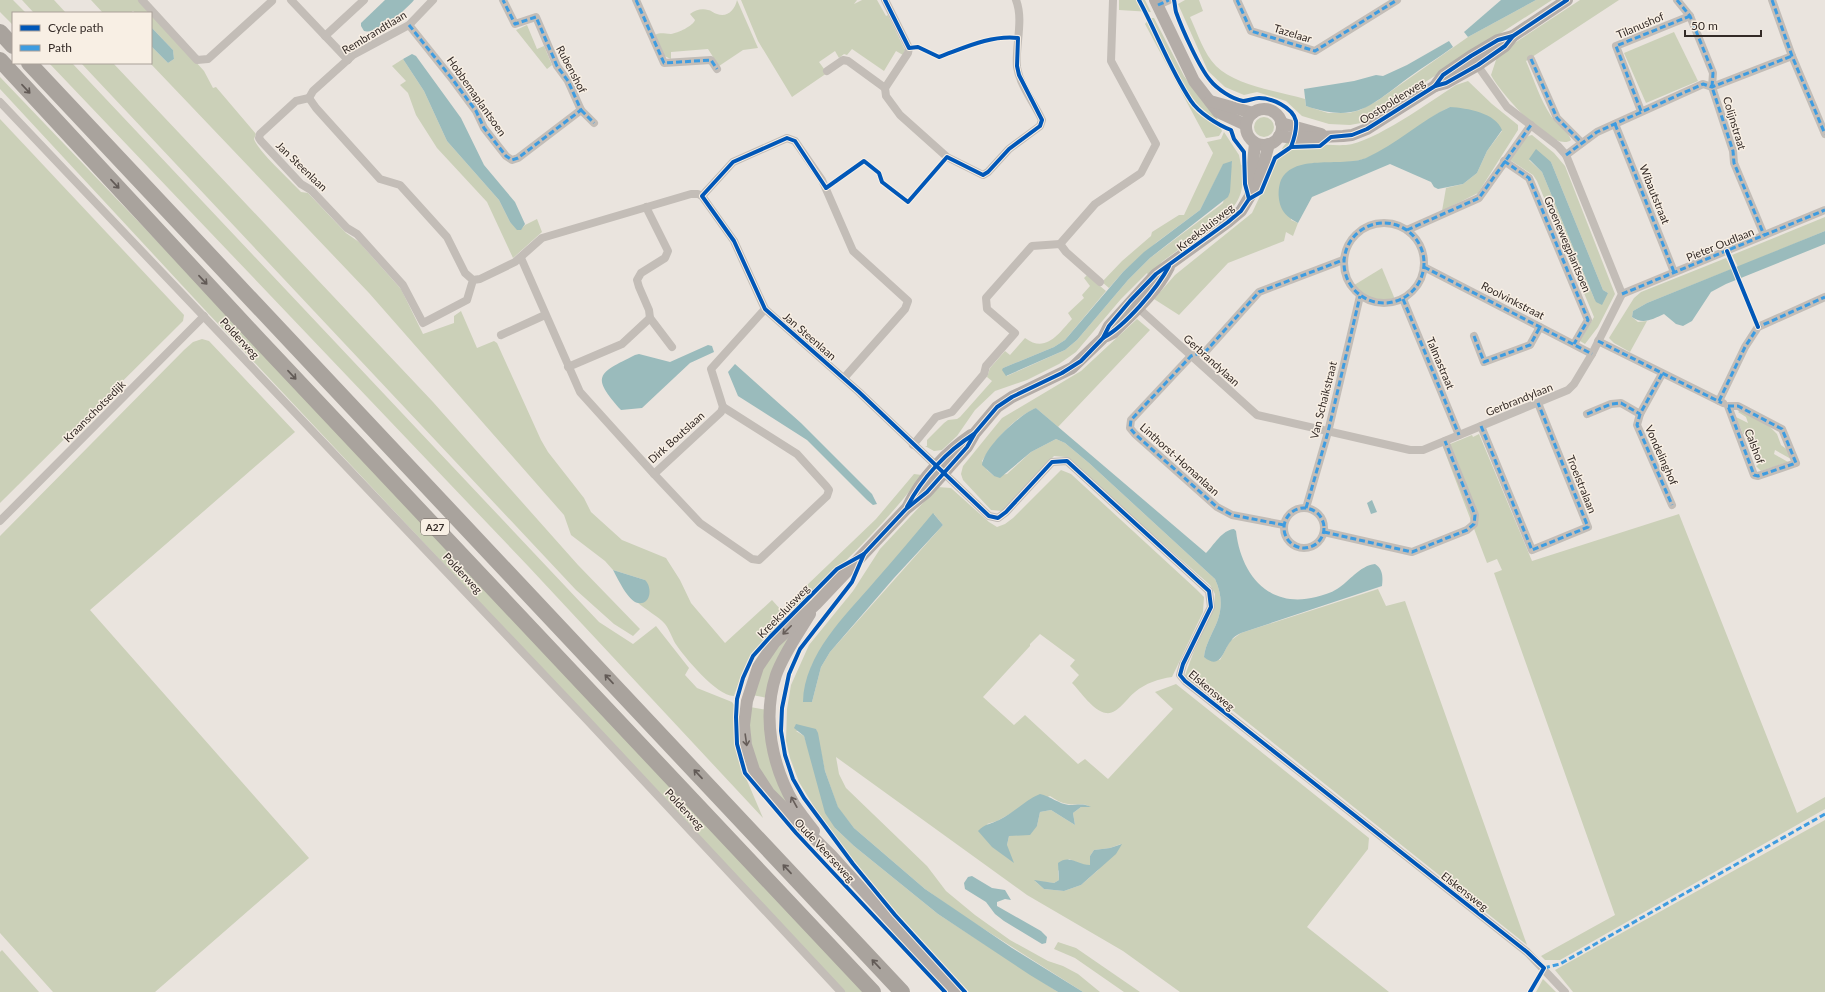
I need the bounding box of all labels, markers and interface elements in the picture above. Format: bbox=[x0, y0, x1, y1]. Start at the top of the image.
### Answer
street label: Rembrandtlaan bbox=[339, 8, 409, 56]
street label: Tilanushof bbox=[1614, 9, 1666, 41]
legend bbox=[12, 12, 152, 64]
scale bar bbox=[1685, 12, 1761, 38]
text: 50 m bbox=[1691, 18, 1718, 33]
text: Cycle path bbox=[48, 20, 103, 35]
street label: Tazelaar bbox=[1272, 21, 1314, 45]
text: Path bbox=[48, 40, 72, 55]
street label: Rubenshof bbox=[554, 43, 590, 95]
street label: Hobbemaplantsoen bbox=[445, 54, 509, 138]
street label: Oostpolderweg bbox=[1357, 76, 1427, 126]
one-way arrow bbox=[22, 84, 31, 94]
street label: Colijnstraat bbox=[1721, 95, 1749, 151]
street label: Jan Steenlaan bbox=[274, 138, 330, 194]
street label: Wibautstraat bbox=[1637, 162, 1673, 226]
one-way arrow bbox=[110, 179, 120, 189]
street label: Groenewegplantsoen bbox=[1542, 194, 1594, 294]
street label: Kreeksluisweg bbox=[1174, 200, 1237, 253]
street label: Pieter Oudlaan bbox=[1684, 224, 1756, 264]
one-way arrow bbox=[198, 275, 208, 285]
street label: Roolvinkstraat bbox=[1479, 279, 1547, 321]
street label: Jan Steenlaan bbox=[781, 309, 839, 363]
street label: Polderweg bbox=[218, 315, 262, 361]
street label: Gerbrandylaan bbox=[1181, 331, 1243, 389]
street label: Talmastraat bbox=[1424, 335, 1458, 391]
street label: Van Schaikstraat bbox=[1307, 360, 1339, 440]
one-way arrow bbox=[287, 370, 297, 380]
street label: Kraanschotsedijk bbox=[60, 377, 128, 445]
street label: Gerbrandylaan bbox=[1484, 380, 1554, 418]
street label: Dirk Boutslaan bbox=[645, 408, 707, 466]
street label: Linthorst-Homanlaan bbox=[1138, 420, 1222, 498]
street label: Vondelinghof bbox=[1643, 423, 1681, 487]
street label: Calshof bbox=[1742, 427, 1768, 465]
street label: Troelstralaan bbox=[1564, 453, 1600, 515]
road number: A27 bbox=[421, 519, 449, 535]
street label: Polderweg bbox=[441, 550, 485, 596]
street label: Kreeksluisweg bbox=[754, 581, 812, 640]
one-way arrow bbox=[782, 625, 792, 635]
street label: Elskensweg bbox=[1186, 667, 1238, 713]
one-way arrow bbox=[604, 674, 613, 684]
one-way arrow bbox=[742, 733, 750, 746]
one-way arrow bbox=[693, 769, 702, 779]
street label: Polderweg bbox=[663, 786, 707, 832]
one-way arrow bbox=[789, 796, 797, 808]
street label: Oude Veerseweg bbox=[792, 816, 858, 885]
one-way arrow bbox=[782, 864, 791, 874]
street label: Elskensweg bbox=[1439, 869, 1491, 913]
one-way arrow bbox=[871, 958, 880, 969]

